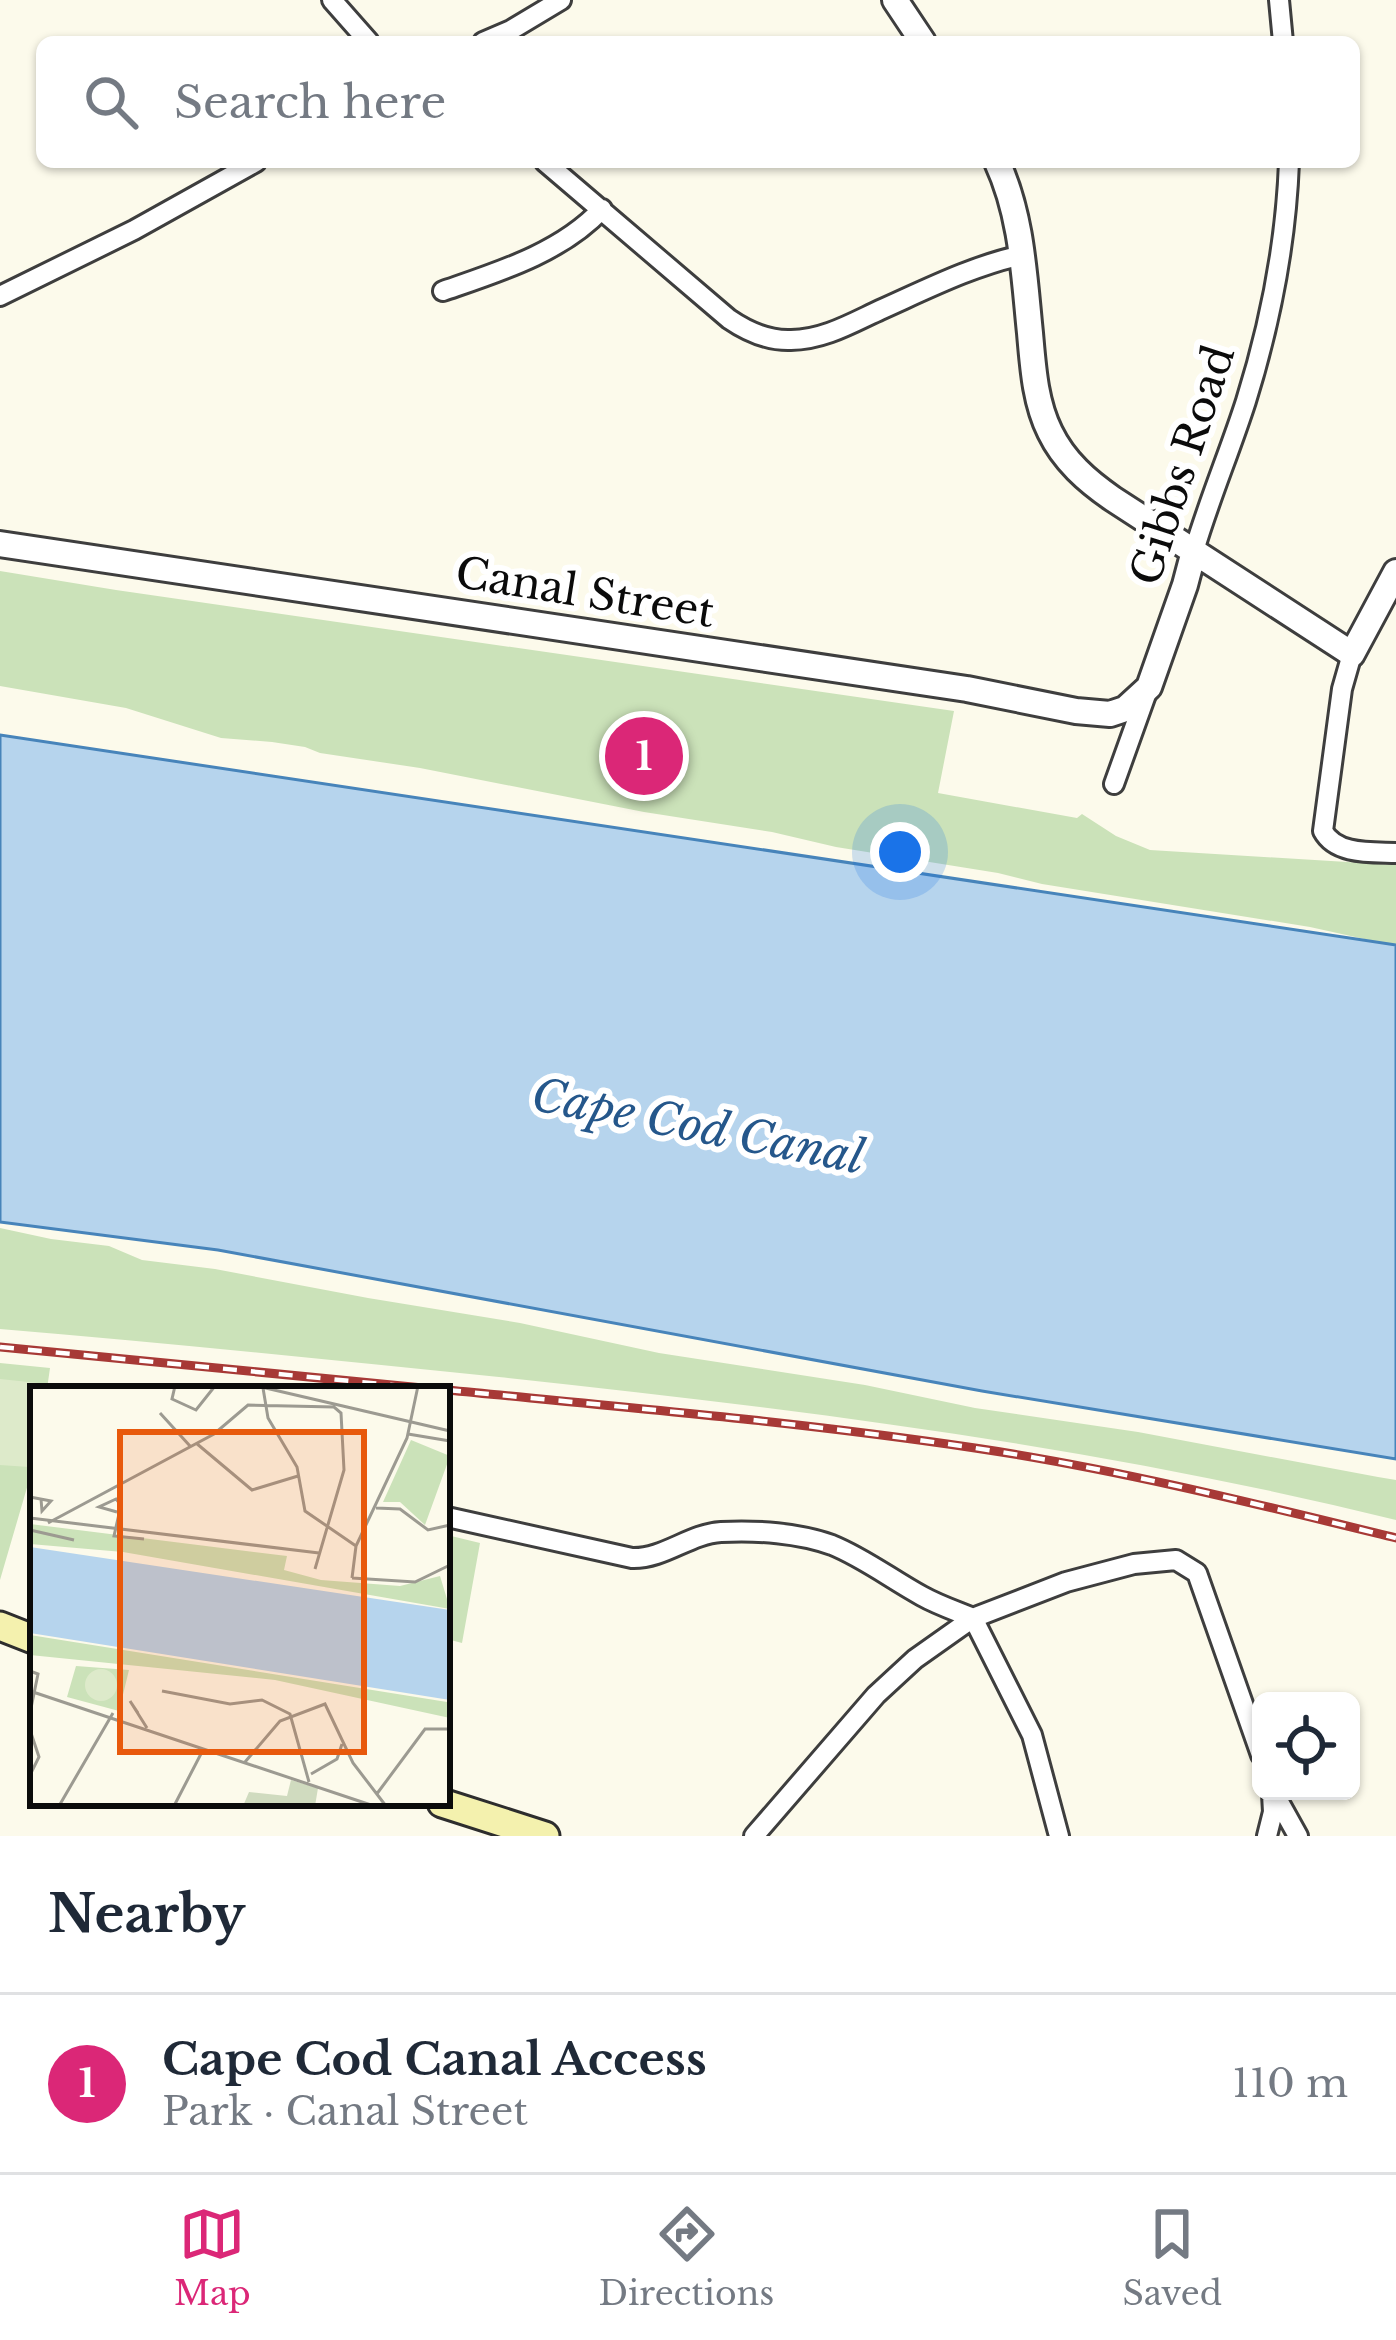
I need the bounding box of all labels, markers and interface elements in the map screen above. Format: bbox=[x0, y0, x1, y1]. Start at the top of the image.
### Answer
search box bbox=[36, 36, 1360, 168]
icon: search bbox=[78, 69, 144, 135]
text: Search here bbox=[174, 74, 446, 130]
street label: Gibbs Road bbox=[1119, 339, 1245, 591]
street label: Canal Street bbox=[452, 546, 718, 638]
pin: 1 bbox=[605, 711, 683, 801]
your location bbox=[870, 822, 930, 882]
water label: Cape Cod Canal bbox=[527, 1066, 870, 1186]
inset map bbox=[30, 1386, 450, 1806]
map controls bbox=[1252, 1692, 1360, 1800]
button: locate bbox=[1252, 1692, 1360, 1800]
text: Nearby bbox=[48, 1883, 245, 1946]
text: Cape Cod Canal Access bbox=[162, 2031, 707, 2087]
text: 1 bbox=[78, 2059, 96, 2108]
text: 110 m bbox=[1232, 2059, 1348, 2108]
text: Park · Canal Street bbox=[162, 2087, 528, 2136]
tab: Map bbox=[174, 2201, 251, 2314]
tab: Directions bbox=[599, 2201, 774, 2314]
tab: Saved bbox=[1122, 2201, 1222, 2314]

